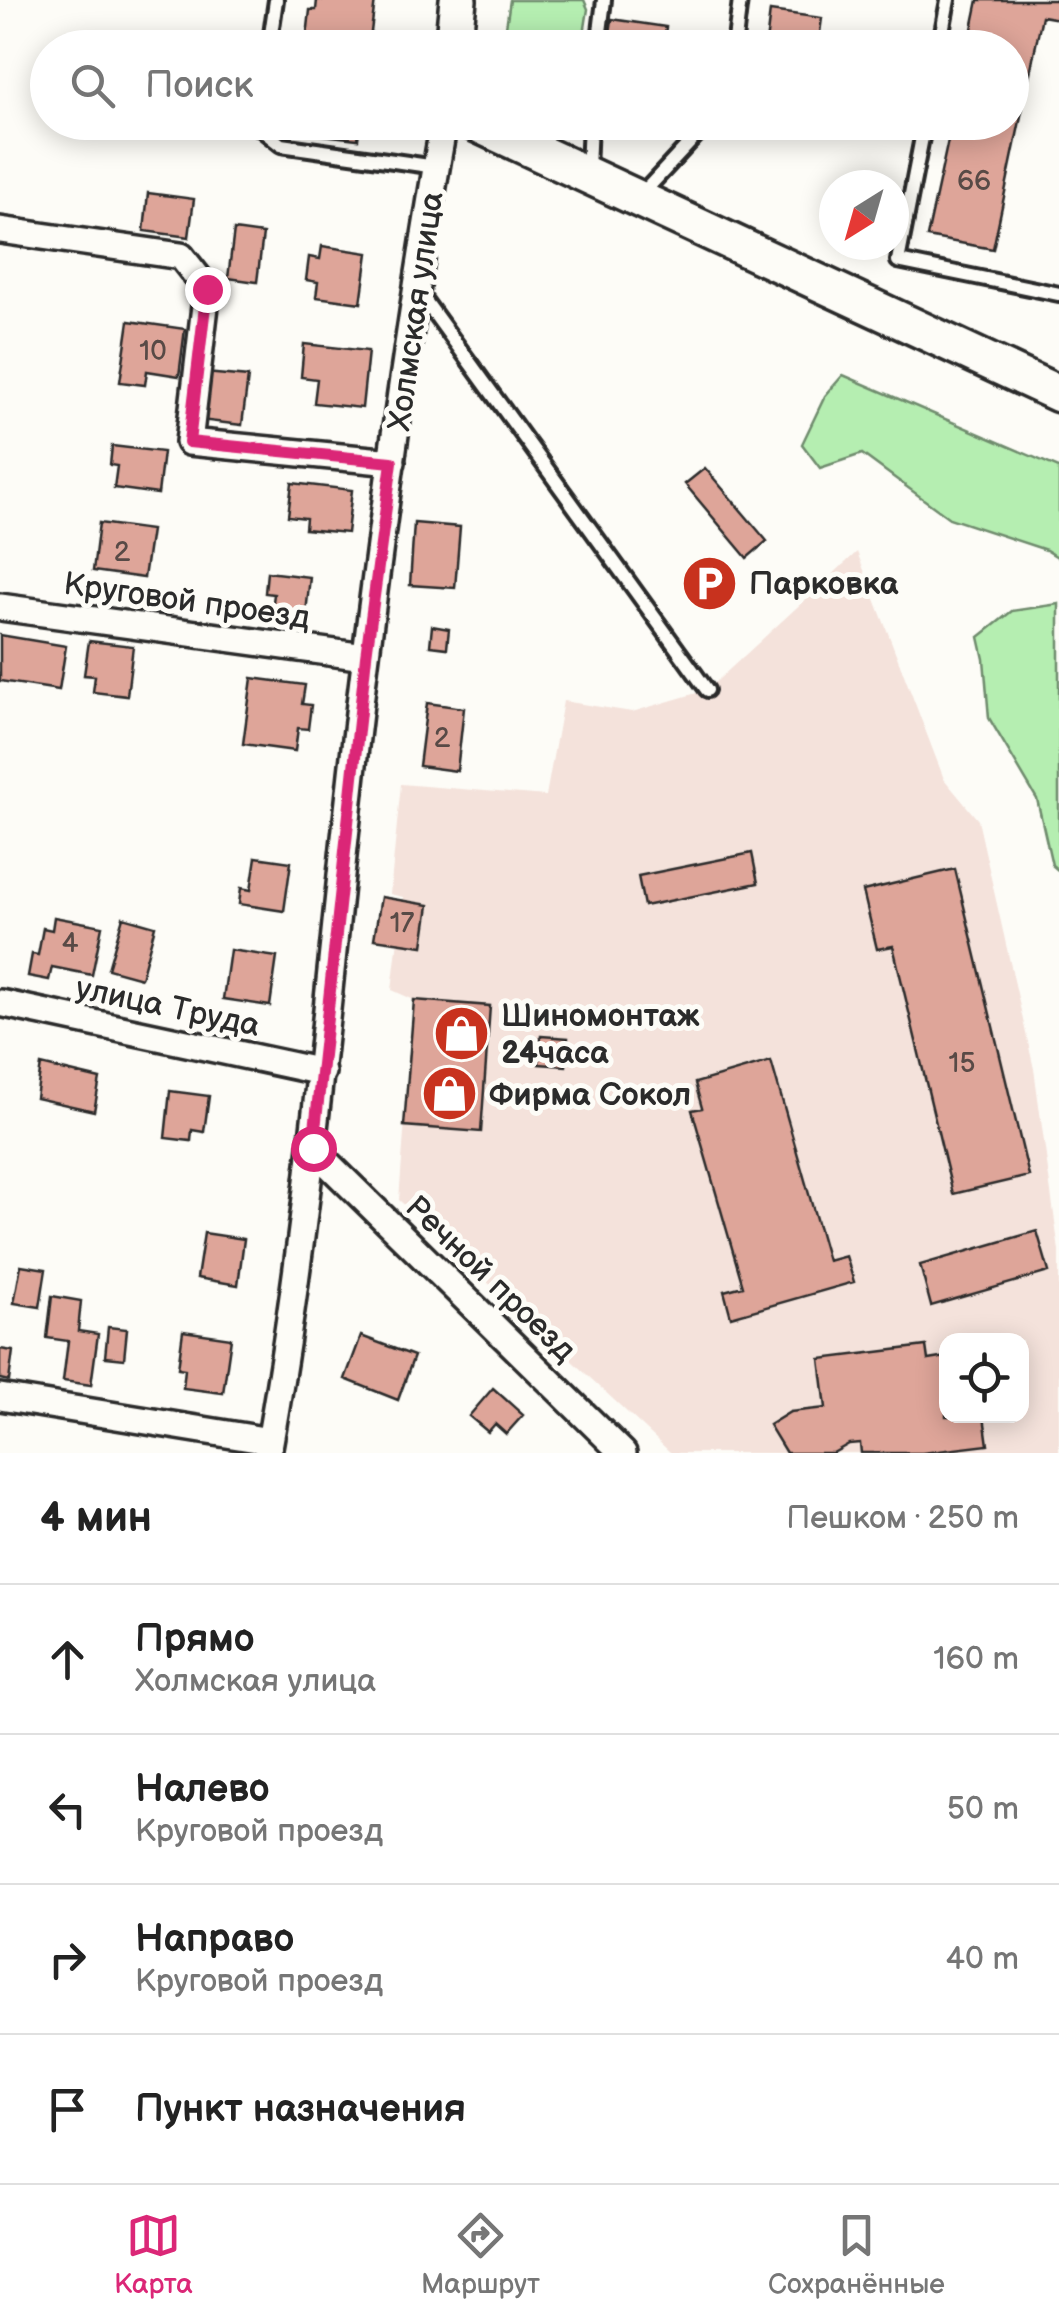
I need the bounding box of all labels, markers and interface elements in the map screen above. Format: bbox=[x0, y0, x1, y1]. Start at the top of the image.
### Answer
search box bbox=[30, 30, 1029, 140]
icon: search bbox=[65, 58, 120, 113]
text: Поиск bbox=[145, 63, 253, 108]
house number: 66 bbox=[957, 165, 991, 198]
north arrow bbox=[819, 170, 909, 260]
street label: Холмская улица bbox=[380, 189, 453, 433]
route end bbox=[185, 267, 231, 313]
house number: 10 bbox=[139, 335, 167, 368]
house number: 2 bbox=[114, 536, 131, 569]
parking icon: Парковка bbox=[680, 553, 740, 613]
street label: Круговой проезд bbox=[61, 565, 312, 638]
place label: Парковка bbox=[749, 565, 899, 604]
house number: 2 bbox=[434, 722, 451, 755]
house number: 17 bbox=[390, 907, 415, 940]
house number: 4 bbox=[61, 927, 79, 960]
street label: улица Труда bbox=[72, 969, 263, 1046]
place label: Шиномонтаж 24часа bbox=[501, 997, 700, 1073]
shop icon: Шиномонтаж 24часа bbox=[432, 1003, 492, 1063]
house number: 15 bbox=[949, 1047, 975, 1080]
shop icon: Фирма Сокол bbox=[420, 1064, 480, 1124]
place label: Фирма Сокол bbox=[489, 1076, 691, 1115]
route start bbox=[291, 1126, 337, 1172]
street label: Речной проезд bbox=[396, 1188, 583, 1370]
map controls bbox=[939, 1333, 1029, 1423]
button: locate bbox=[939, 1333, 1029, 1423]
text: 4 мин bbox=[40, 1493, 152, 1544]
text: Пешком · 250 m bbox=[786, 1499, 1019, 1538]
text: Прямо bbox=[135, 1617, 254, 1662]
icon: ahead bbox=[40, 1632, 95, 1687]
text: 160 m bbox=[933, 1640, 1019, 1679]
text: Холмская улица bbox=[135, 1662, 376, 1701]
text: Налево bbox=[135, 1767, 270, 1812]
icon: left bbox=[40, 1782, 95, 1837]
text: 50 m bbox=[947, 1790, 1019, 1829]
text: Круговой проезд bbox=[135, 1812, 383, 1851]
text: Направо bbox=[135, 1917, 294, 1962]
icon: right bbox=[40, 1932, 95, 1987]
text: 40 m bbox=[946, 1940, 1019, 1979]
text: Круговой проезд bbox=[135, 1962, 383, 2001]
icon: arrive bbox=[40, 2082, 95, 2137]
text: Пункт назначения bbox=[135, 2087, 466, 2132]
tab: Карта bbox=[114, 2208, 193, 2301]
tab: Маршрут bbox=[421, 2208, 540, 2301]
tab: Сохранённые bbox=[768, 2208, 945, 2301]

